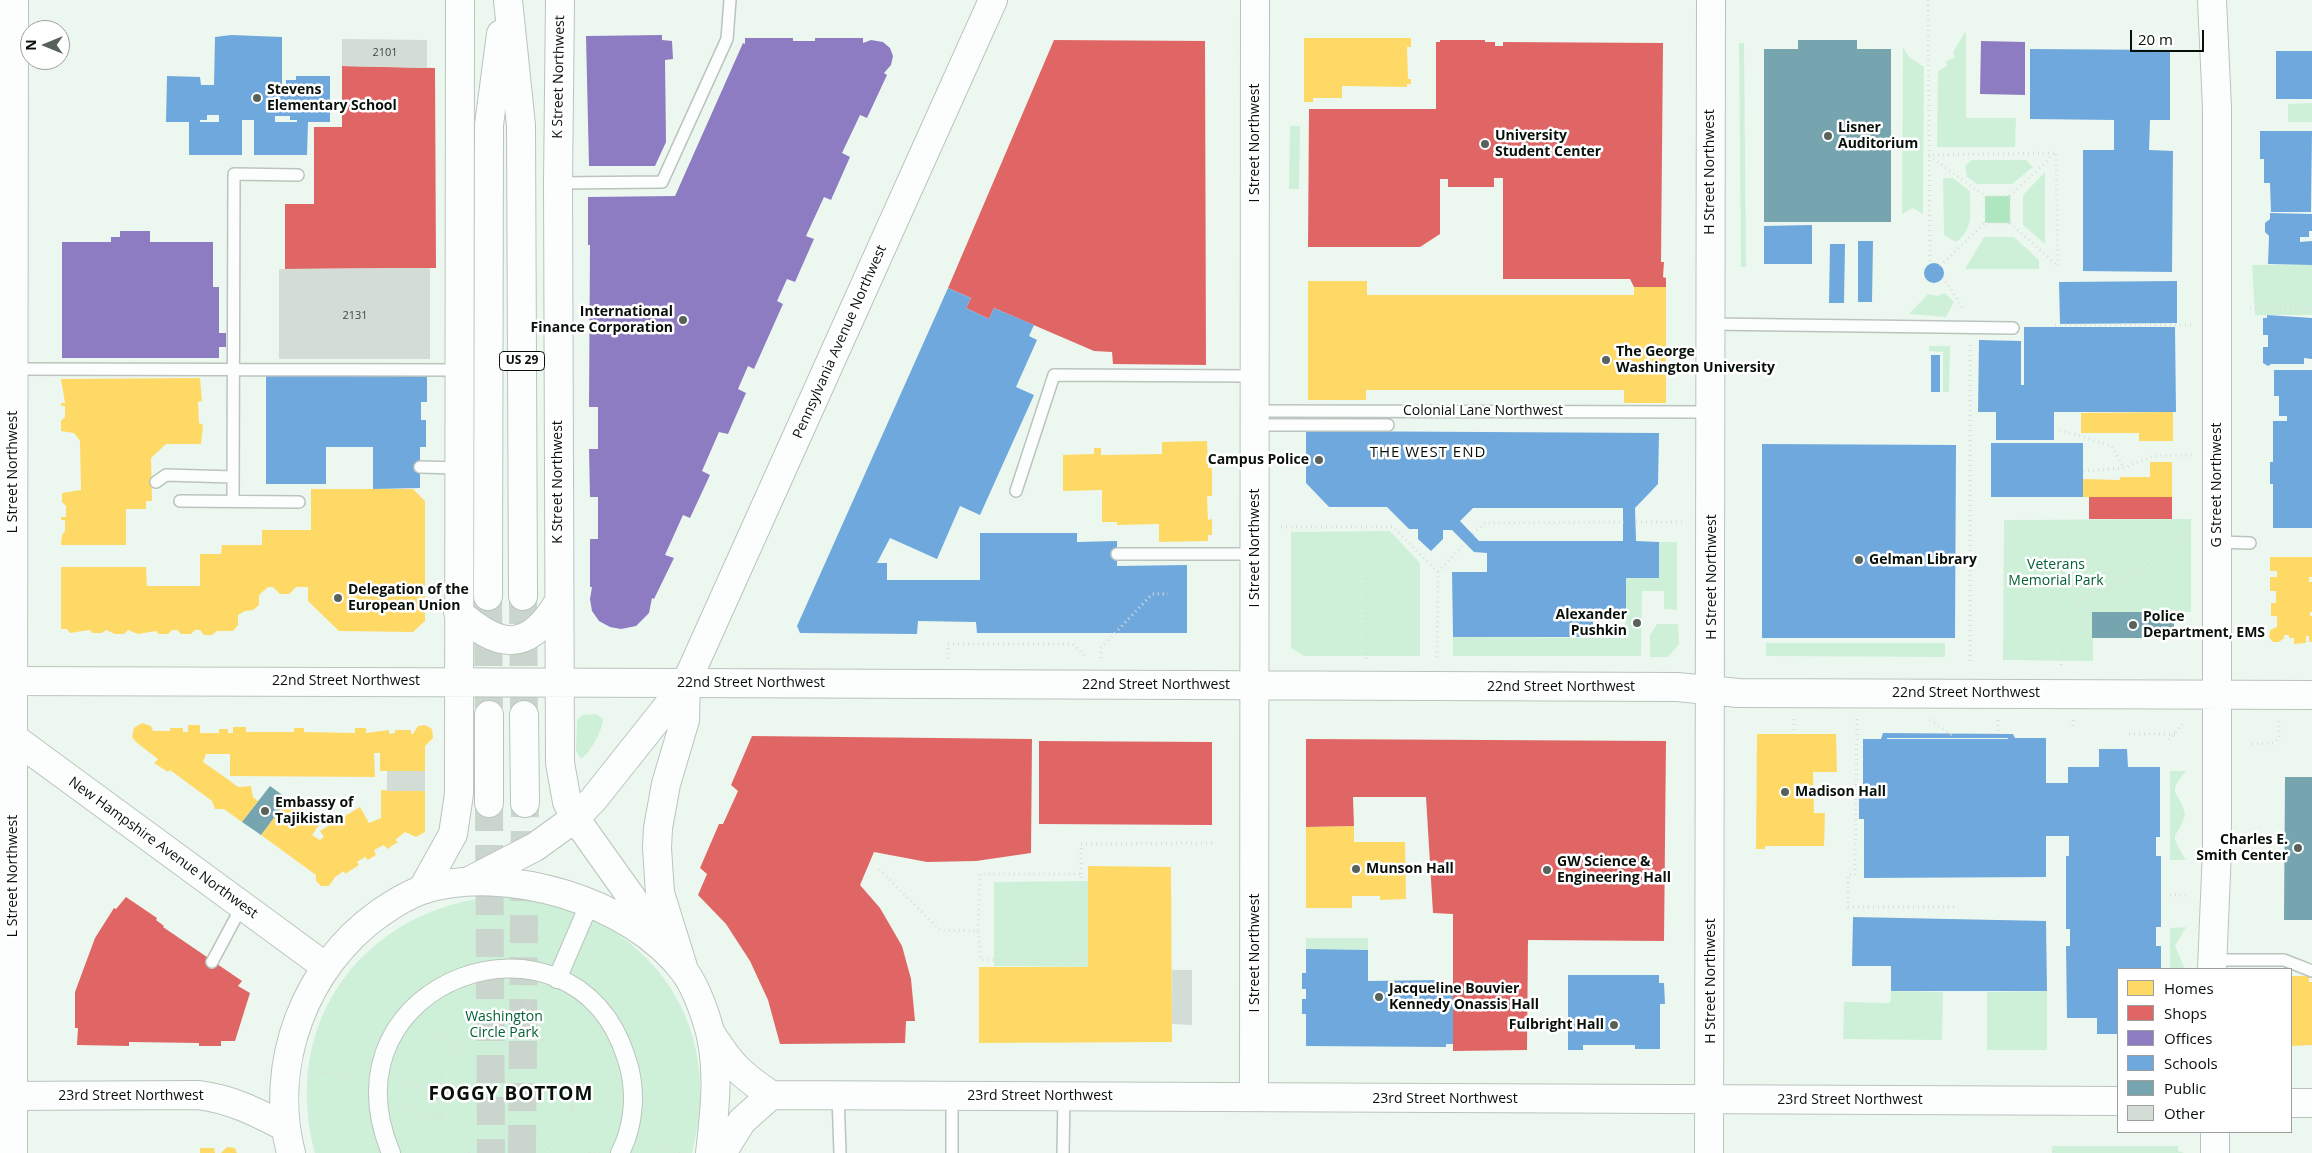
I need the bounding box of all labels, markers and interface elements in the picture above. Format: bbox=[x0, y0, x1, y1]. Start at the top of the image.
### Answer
street label: K Street Northwest bbox=[550, 15, 568, 139]
north arrow bbox=[20, 20, 70, 70]
scale bar bbox=[2132, 20, 2206, 52]
text: 20 m bbox=[2138, 29, 2173, 49]
text: N bbox=[21, 39, 40, 51]
house number: 2101 bbox=[372, 46, 398, 60]
place label: Stevens Elementary School bbox=[267, 82, 397, 114]
street label: I Street Northwest bbox=[1247, 84, 1263, 202]
marker: Stevens Elementary School bbox=[251, 92, 263, 104]
street label: H Street Northwest bbox=[1702, 109, 1718, 235]
place label: Lisner Auditorium bbox=[1838, 120, 1918, 152]
place label: University Student Center bbox=[1495, 128, 1601, 160]
marker: Lisner Auditorium bbox=[1822, 130, 1834, 142]
marker: University Student Center bbox=[1479, 138, 1491, 150]
street label: Pennsylvania Avenue Northwest bbox=[790, 243, 890, 441]
place label: International Finance Corporation bbox=[531, 304, 673, 336]
house number: 2131 bbox=[342, 309, 368, 323]
marker: International Finance Corporation bbox=[677, 314, 689, 326]
place label: The George Washington University bbox=[1616, 344, 1775, 377]
road number: US 29 bbox=[500, 352, 544, 371]
marker: The George Washington University bbox=[1600, 354, 1612, 366]
street label: Colonial Lane Northwest bbox=[1403, 403, 1563, 419]
street label: L Street Northwest bbox=[5, 411, 21, 533]
street label: K Street Northwest bbox=[550, 420, 566, 544]
street label: G Street Northwest bbox=[2209, 422, 2225, 548]
district label: THE WEST END bbox=[1368, 444, 1488, 462]
place label: Campus Police bbox=[1208, 452, 1309, 468]
marker: Campus Police bbox=[1313, 454, 1325, 466]
street label: I Street Northwest bbox=[1247, 489, 1263, 607]
street label: H Street Northwest bbox=[1704, 514, 1720, 640]
place label: Gelman Library bbox=[1869, 552, 1977, 568]
marker: Gelman Library bbox=[1853, 554, 1865, 566]
park label: Veterans Memorial Park bbox=[2008, 557, 2104, 590]
place label: Delegation of the European Union bbox=[348, 582, 469, 614]
marker: Delegation of the European Union bbox=[332, 592, 344, 604]
place label: Alexander Pushkin bbox=[1556, 607, 1627, 640]
place label: Police Department, EMS bbox=[2143, 609, 2265, 642]
marker: Alexander Pushkin bbox=[1631, 617, 1643, 629]
marker: Police Department, EMS bbox=[2127, 619, 2139, 631]
street label: 22nd Street Northwest bbox=[272, 673, 420, 689]
street label: 22nd Street Northwest bbox=[677, 675, 825, 691]
street label: 22nd Street Northwest bbox=[1082, 677, 1230, 693]
street label: 22nd Street Northwest bbox=[1487, 679, 1635, 695]
street label: 22nd Street Northwest bbox=[1892, 685, 2040, 701]
street label: New Hampshire Avenue Northwest bbox=[65, 774, 261, 922]
place label: Madison Hall bbox=[1795, 784, 1886, 800]
marker: Madison Hall bbox=[1779, 786, 1791, 798]
place label: Embassy of Tajikistan bbox=[275, 795, 354, 828]
marker: Embassy of Tajikistan bbox=[259, 805, 271, 817]
street label: L Street Northwest bbox=[5, 815, 21, 937]
place label: Charles E. Smith Center bbox=[2196, 832, 2288, 864]
marker: Charles E. Smith Center bbox=[2292, 842, 2304, 854]
place label: GW Science & Engineering Hall bbox=[1557, 854, 1671, 886]
place label: Munson Hall bbox=[1366, 861, 1454, 877]
marker: Munson Hall bbox=[1350, 863, 1362, 875]
marker: GW Science & Engineering Hall bbox=[1541, 864, 1553, 876]
street label: I Street Northwest bbox=[1247, 894, 1263, 1012]
street label: H Street Northwest bbox=[1703, 918, 1719, 1044]
legend bbox=[2117, 968, 2292, 1133]
text: Homes bbox=[2164, 978, 2214, 998]
place label: Jacqueline Bouvier Kennedy Onassis Hall bbox=[1389, 981, 1539, 1014]
marker: Jacqueline Bouvier Kennedy Onassis Hall bbox=[1373, 991, 1385, 1003]
text: Shops bbox=[2164, 1003, 2207, 1023]
park label: Washington Circle Park bbox=[465, 1009, 543, 1042]
place label: Fulbright Hall bbox=[1509, 1017, 1604, 1033]
marker: Fulbright Hall bbox=[1608, 1019, 1620, 1031]
text: Offices bbox=[2164, 1028, 2212, 1048]
text: Schools bbox=[2164, 1053, 2218, 1073]
text: Public bbox=[2164, 1078, 2206, 1098]
district label: FOGGY BOTTOM bbox=[427, 1084, 595, 1106]
street label: 23rd Street Northwest bbox=[58, 1088, 204, 1104]
street label: 23rd Street Northwest bbox=[967, 1088, 1113, 1104]
street label: 23rd Street Northwest bbox=[1372, 1091, 1518, 1107]
street label: 23rd Street Northwest bbox=[1777, 1092, 1923, 1108]
text: Other bbox=[2164, 1103, 2205, 1123]

